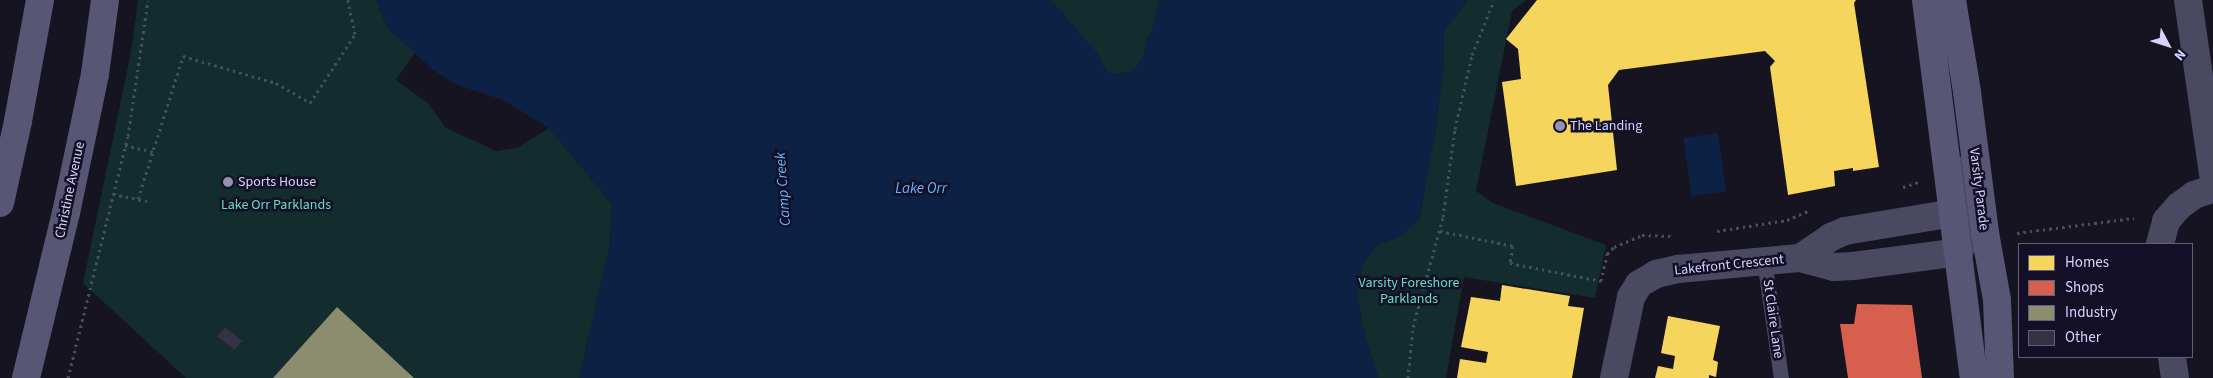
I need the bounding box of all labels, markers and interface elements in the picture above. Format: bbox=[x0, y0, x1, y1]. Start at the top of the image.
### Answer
north arrow bbox=[2143, 20, 2193, 70]
text: N bbox=[2169, 45, 2190, 65]
place label: The Landing bbox=[1570, 118, 1642, 134]
marker: The Landing bbox=[1554, 120, 1566, 132]
street label: Christine Avenue bbox=[52, 140, 88, 240]
street label: Varsity Parade bbox=[1966, 147, 1992, 231]
water label: Camp Creek bbox=[771, 151, 795, 227]
place label: Sports House bbox=[238, 174, 316, 190]
marker: Sports House bbox=[222, 176, 234, 188]
water label: Lake Orr bbox=[895, 180, 947, 198]
park label: Lake Orr Parklands bbox=[221, 197, 331, 213]
legend bbox=[2018, 243, 2193, 358]
street label: Lakefront Crescent bbox=[1673, 251, 1785, 279]
text: Homes bbox=[2065, 252, 2109, 273]
park label: Varsity Foreshore Parklands bbox=[1359, 275, 1459, 308]
text: Shops bbox=[2065, 277, 2104, 298]
street label: St Claire Lane bbox=[1759, 278, 1787, 360]
text: Industry bbox=[2065, 302, 2117, 323]
text: Other bbox=[2065, 327, 2101, 348]

